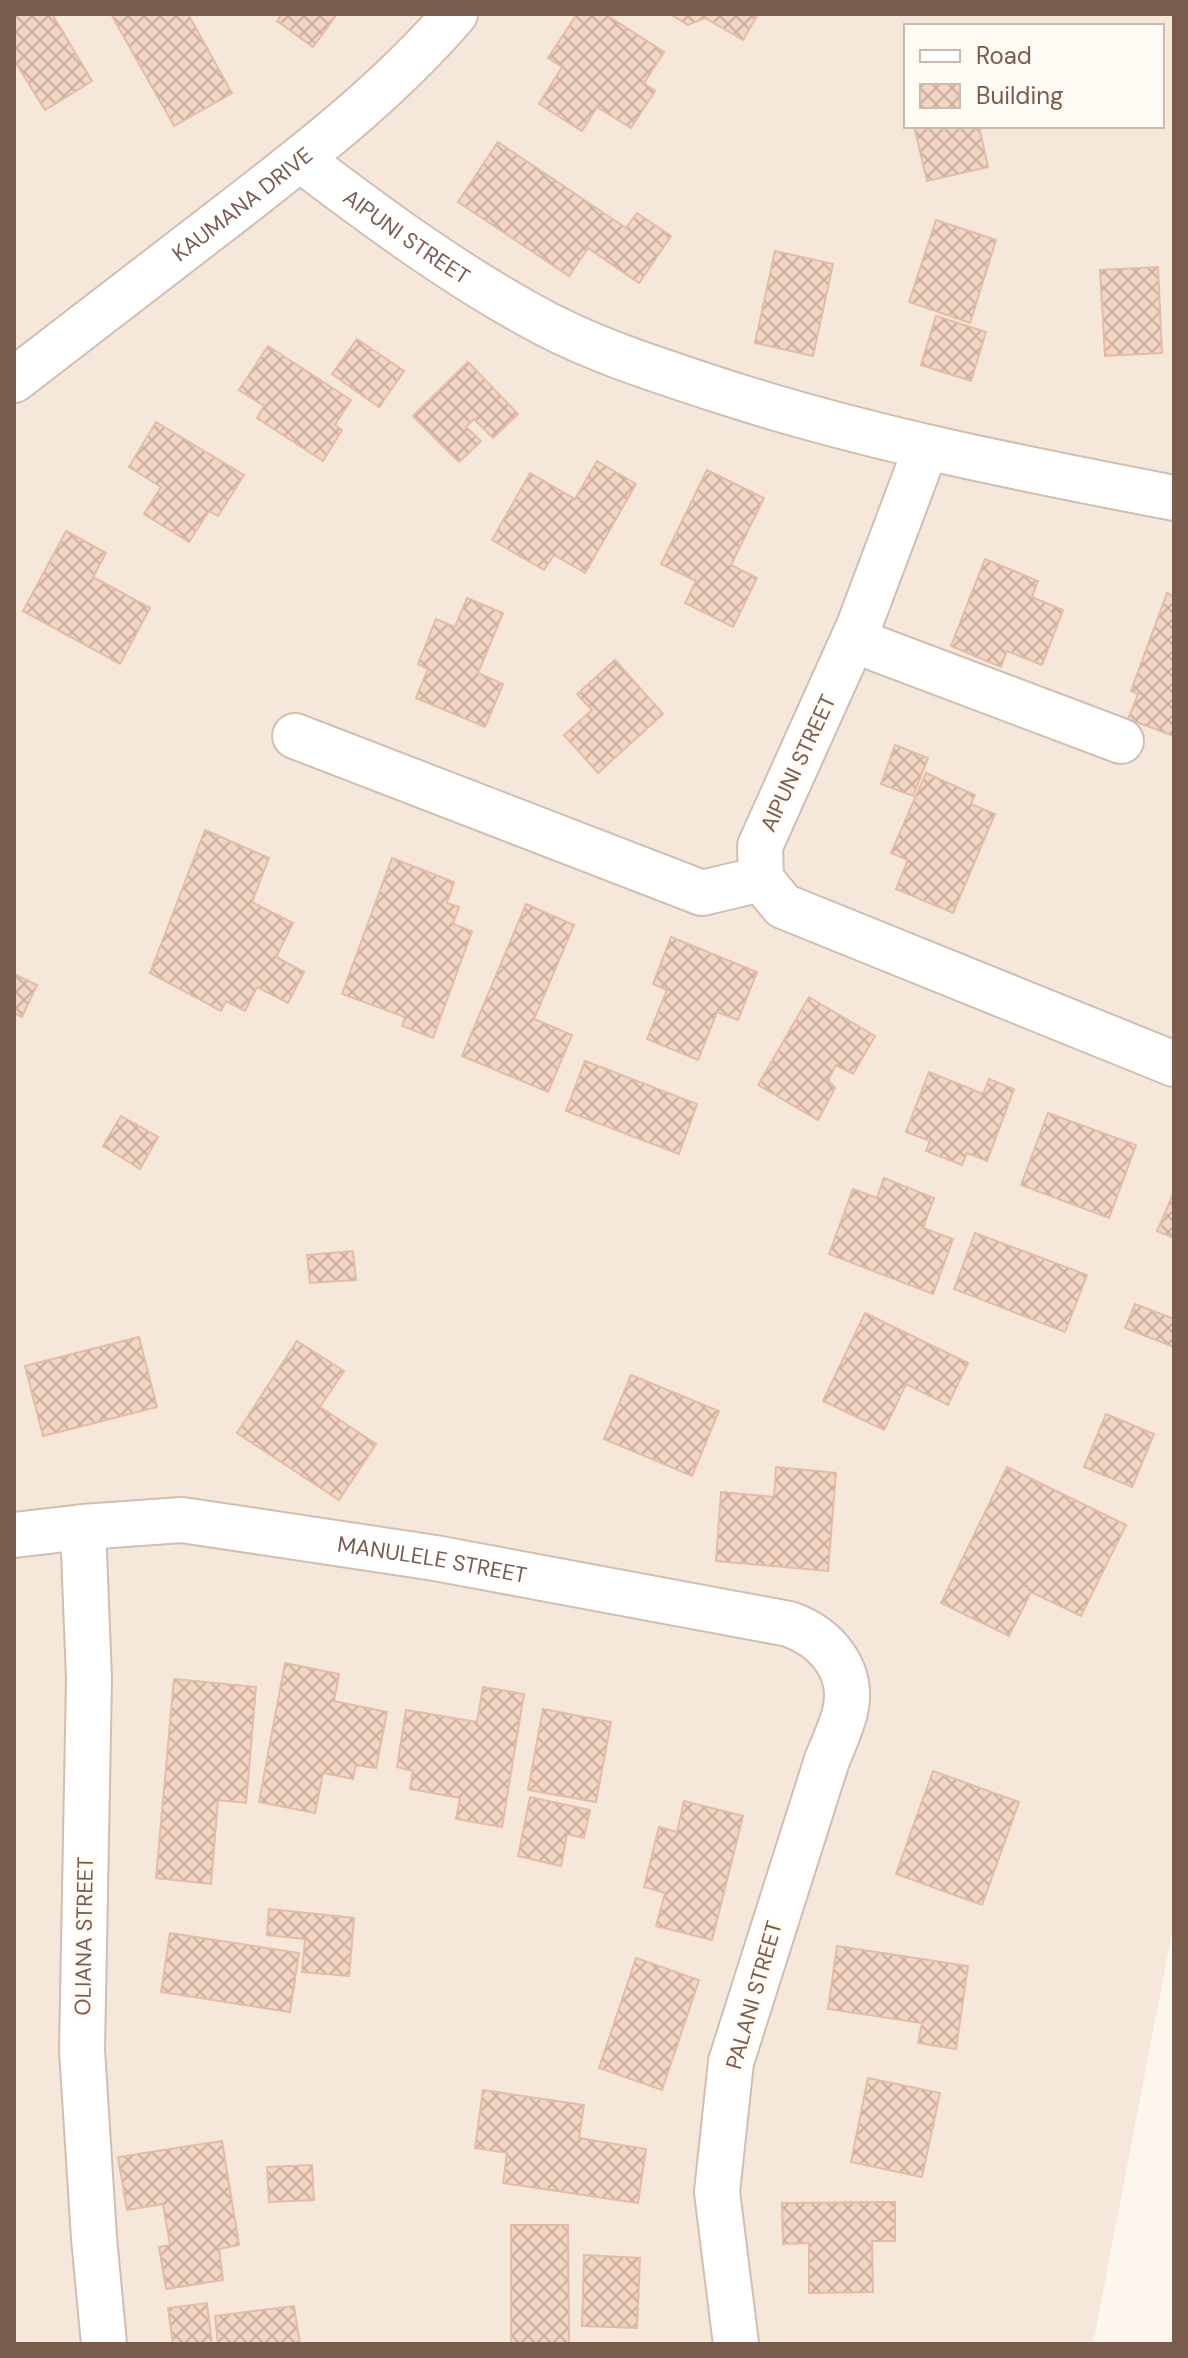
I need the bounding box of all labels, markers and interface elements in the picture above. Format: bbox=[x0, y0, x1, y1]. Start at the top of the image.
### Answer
legend bbox=[904, 24, 1164, 128]
text: Road bbox=[976, 40, 1032, 71]
text: Building bbox=[976, 80, 1063, 111]
street label: KAUMANA DRIVE bbox=[166, 140, 318, 268]
street label: AIPUNI STREET bbox=[338, 182, 476, 291]
street label: AIPUNI STREET bbox=[754, 690, 842, 836]
street label: MANULELE STREET bbox=[336, 1529, 529, 1589]
street label: OLIANA STREET bbox=[68, 1856, 100, 2016]
street label: PALANI STREET bbox=[719, 1918, 789, 2072]

